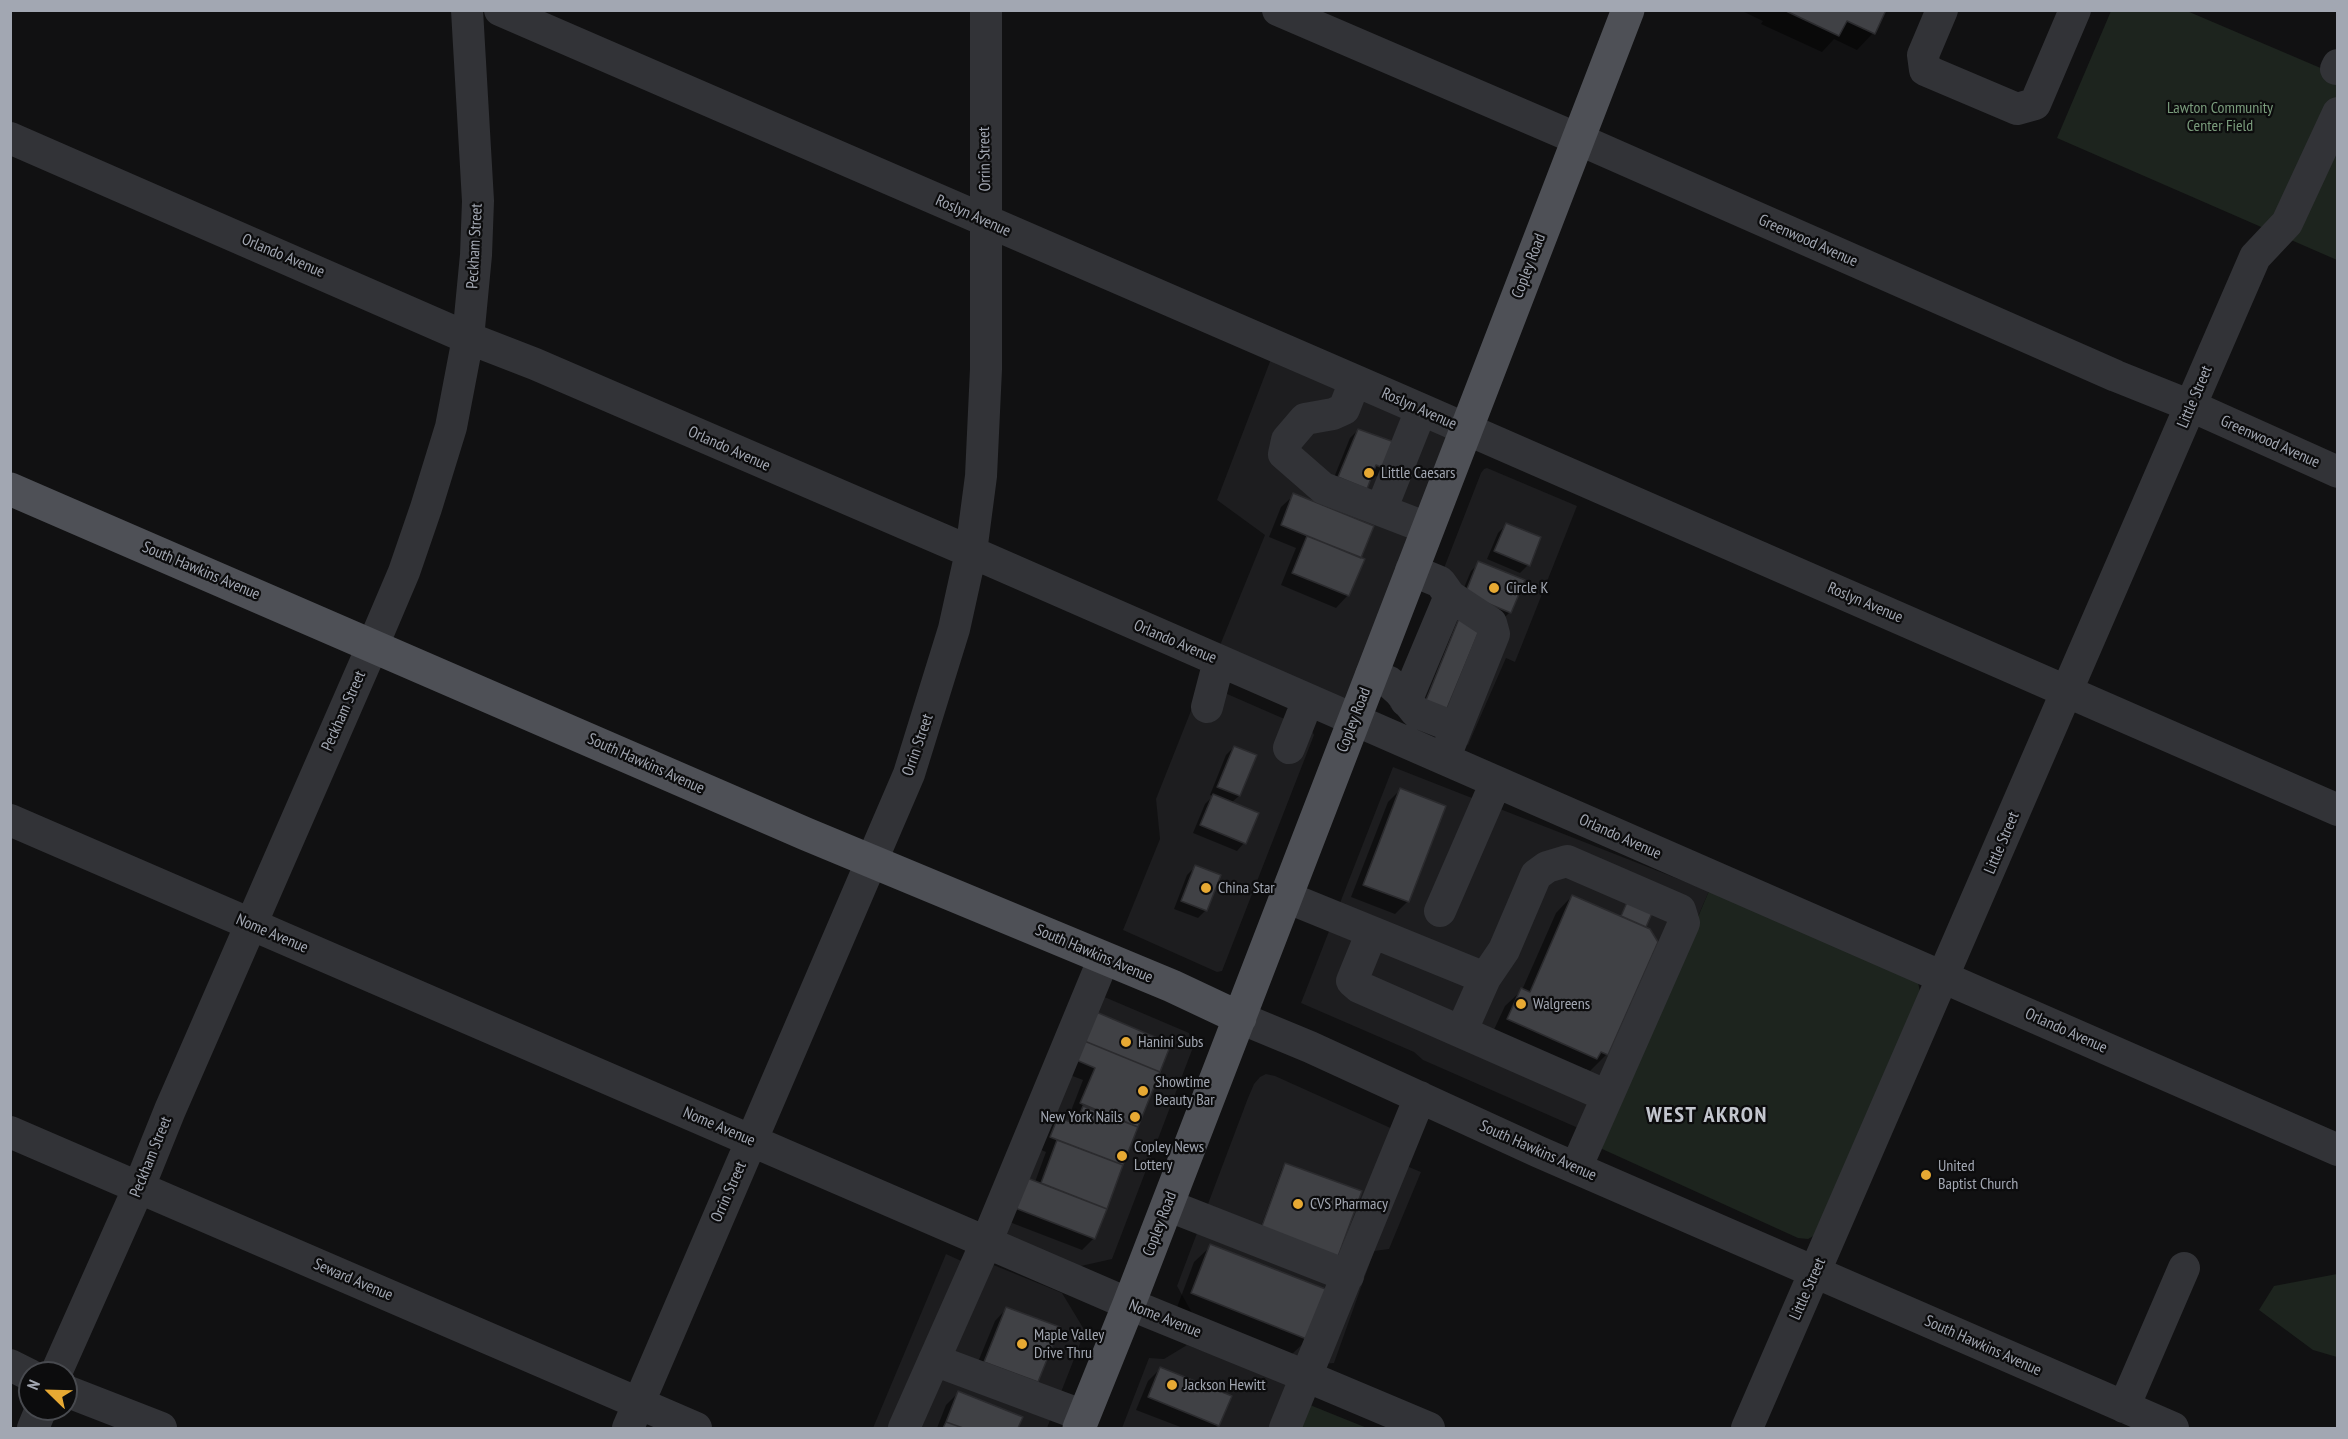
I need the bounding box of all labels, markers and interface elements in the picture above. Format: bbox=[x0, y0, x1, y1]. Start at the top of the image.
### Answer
park label: Lawton Community Center Field bbox=[2167, 98, 2273, 136]
street label: Orrin Street bbox=[975, 127, 995, 191]
street label: Roslyn Avenue bbox=[933, 191, 1013, 241]
street label: Peckham Street bbox=[463, 203, 487, 289]
street label: Greenwood Avenue bbox=[1756, 211, 1860, 271]
street label: Orlando Avenue bbox=[239, 230, 327, 282]
street label: Copley Road bbox=[1508, 231, 1550, 301]
street label: Little Street bbox=[2173, 363, 2217, 431]
street label: Roslyn Avenue bbox=[1379, 384, 1459, 434]
street label: Greenwood Avenue bbox=[2218, 412, 2322, 472]
street label: Orlando Avenue bbox=[685, 422, 773, 476]
place label: Little Caesars bbox=[1381, 463, 1455, 483]
marker: Little Caesars bbox=[1362, 466, 1376, 480]
street label: South Hawkins Avenue bbox=[139, 538, 263, 604]
place label: Circle K bbox=[1506, 578, 1548, 598]
street label: Roslyn Avenue bbox=[1824, 579, 1906, 627]
marker: Circle K bbox=[1487, 581, 1501, 595]
street label: Orlando Avenue bbox=[1131, 616, 1219, 668]
street label: Peckham Street bbox=[318, 668, 370, 754]
street label: Copley Road bbox=[1333, 685, 1375, 755]
street label: Orrin Street bbox=[898, 711, 938, 779]
street label: South Hawkins Avenue bbox=[585, 730, 707, 798]
street label: Little Street bbox=[1980, 809, 2024, 877]
street label: Orlando Avenue bbox=[1576, 810, 1664, 864]
place label: China Star bbox=[1218, 878, 1275, 898]
marker: China Star bbox=[1199, 881, 1213, 895]
street label: Nome Avenue bbox=[233, 910, 311, 958]
street label: South Hawkins Avenue bbox=[1032, 921, 1156, 987]
place label: Walgreens bbox=[1533, 994, 1590, 1014]
marker: Walgreens bbox=[1514, 997, 1528, 1011]
street label: Orlando Avenue bbox=[2022, 1004, 2110, 1058]
place label: Hanini Subs bbox=[1138, 1032, 1204, 1052]
marker: Hanini Subs bbox=[1119, 1035, 1133, 1049]
place label: Showtime Beauty Bar bbox=[1155, 1072, 1215, 1110]
marker: Showtime Beauty Bar bbox=[1136, 1084, 1150, 1098]
street label: Nome Avenue bbox=[680, 1103, 758, 1151]
district label: WEST AKRON bbox=[1646, 1103, 1768, 1129]
place label: New York Nails bbox=[1040, 1107, 1123, 1127]
marker: New York Nails bbox=[1128, 1110, 1142, 1124]
street label: Peckham Street bbox=[126, 1114, 176, 1200]
street label: South Hawkins Avenue bbox=[1477, 1117, 1599, 1185]
place label: Copley News Lottery bbox=[1134, 1137, 1204, 1175]
marker: Copley News Lottery bbox=[1115, 1149, 1129, 1163]
place label: United Baptist Church bbox=[1938, 1156, 2018, 1194]
street label: Orrin Street bbox=[707, 1159, 751, 1225]
marker: United Baptist Church bbox=[1919, 1168, 1933, 1182]
street label: Copley Road bbox=[1139, 1189, 1181, 1259]
place label: CVS Pharmacy bbox=[1310, 1194, 1388, 1214]
marker: CVS Pharmacy bbox=[1291, 1197, 1305, 1211]
street label: Seward Avenue bbox=[310, 1255, 396, 1305]
street label: Little Street bbox=[1786, 1255, 1830, 1323]
street label: Nome Avenue bbox=[1126, 1296, 1204, 1342]
street label: South Hawkins Avenue bbox=[1922, 1312, 2044, 1380]
place label: Maple Valley Drive Thru bbox=[1034, 1325, 1104, 1363]
marker: Maple Valley Drive Thru bbox=[1015, 1337, 1029, 1351]
north arrow bbox=[18, 1361, 78, 1421]
place label: Jackson Hewitt bbox=[1184, 1375, 1266, 1395]
text: N bbox=[22, 1377, 44, 1393]
marker: Jackson Hewitt bbox=[1165, 1378, 1179, 1392]

